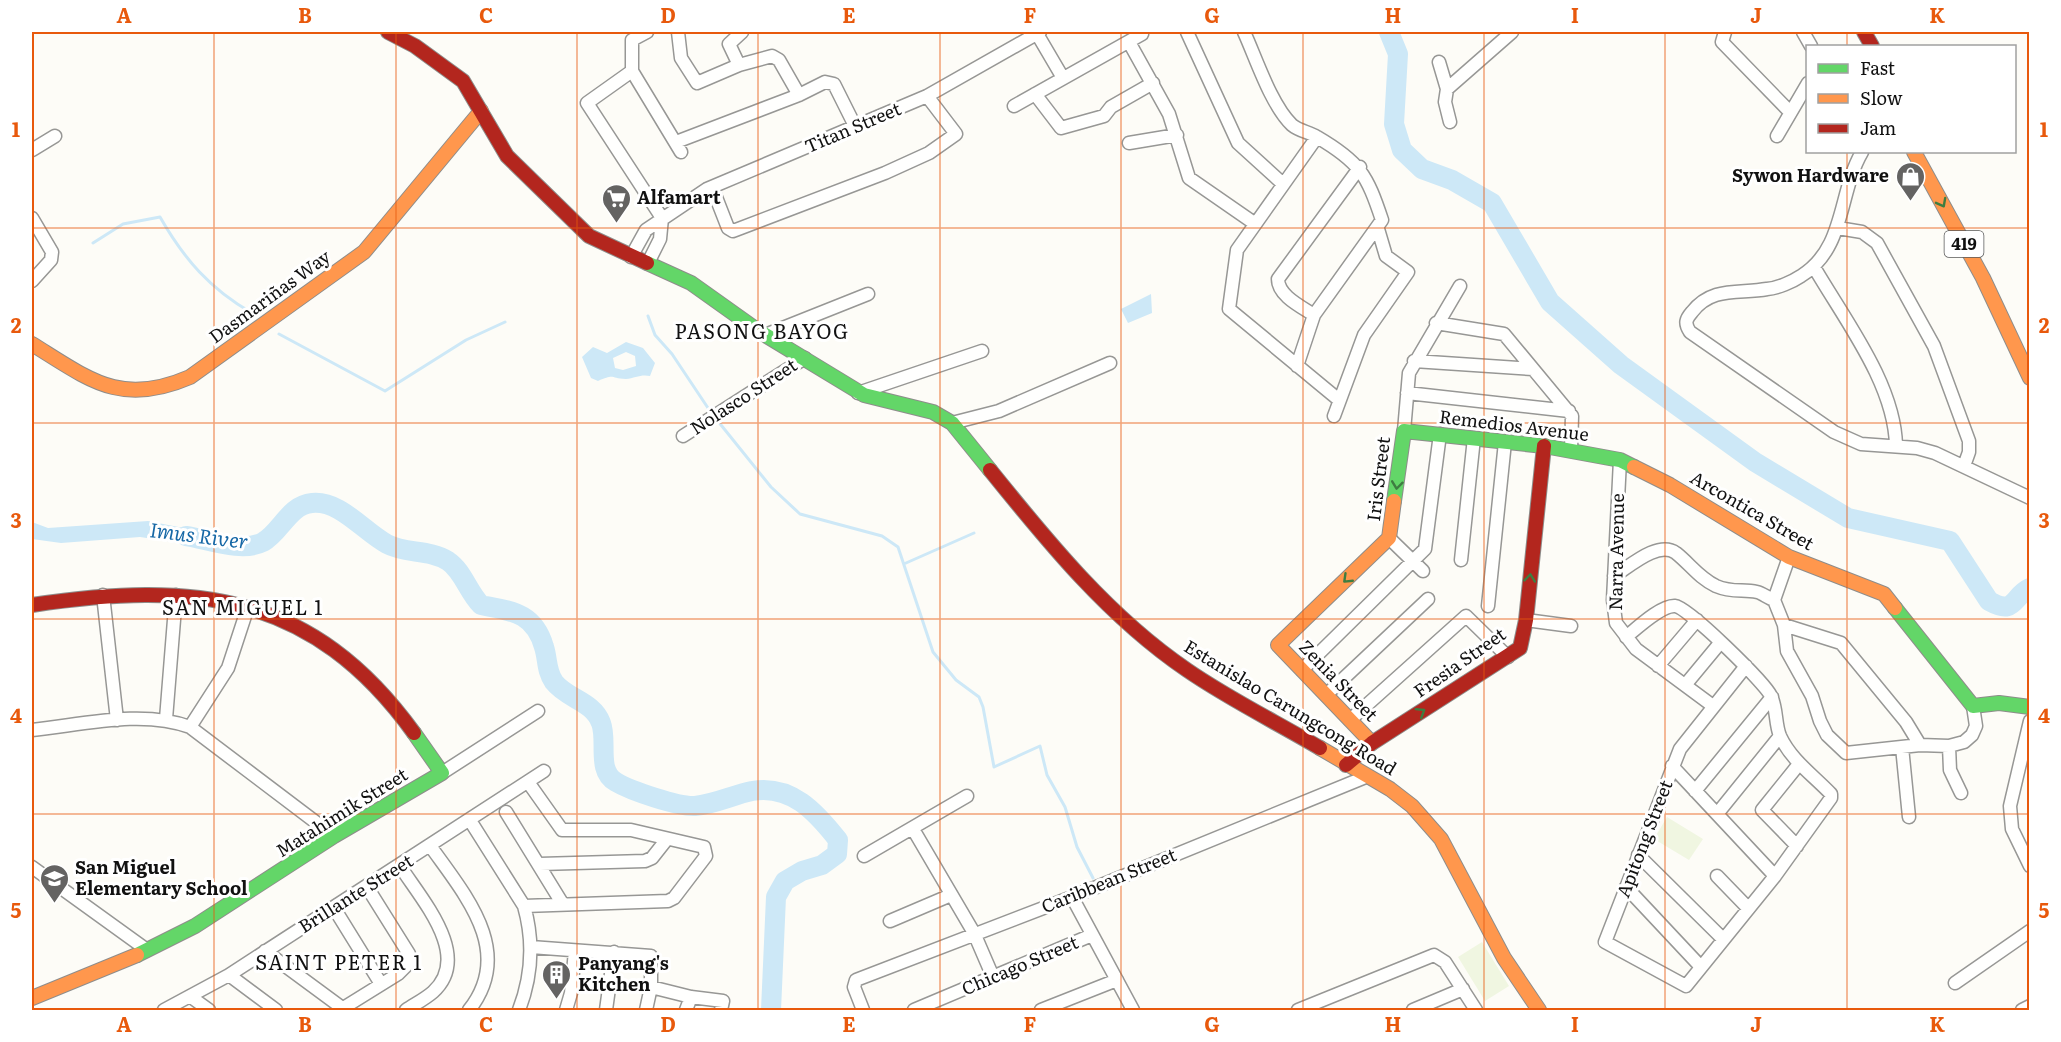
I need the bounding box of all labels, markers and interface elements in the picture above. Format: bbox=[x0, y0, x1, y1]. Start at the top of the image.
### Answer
text: A bbox=[116, 0, 132, 29]
text: B bbox=[298, 0, 312, 29]
text: C bbox=[479, 0, 493, 29]
text: D bbox=[660, 0, 676, 29]
text: E bbox=[842, 0, 856, 29]
text: F bbox=[1024, 0, 1037, 29]
text: G bbox=[1204, 0, 1220, 29]
text: H bbox=[1385, 0, 1401, 29]
text: I bbox=[1571, 0, 1579, 29]
text: J bbox=[1750, 0, 1762, 29]
text: K bbox=[1929, 0, 1945, 29]
legend bbox=[1806, 45, 2016, 153]
text: Fast bbox=[1860, 54, 1896, 81]
text: Slow bbox=[1860, 84, 1903, 111]
street label: Titan Street bbox=[800, 94, 905, 159]
text: 1 bbox=[12, 113, 20, 143]
text: 1 bbox=[2040, 113, 2048, 143]
text: Jam bbox=[1860, 114, 1896, 141]
shop icon: Sywon Hardware bbox=[1894, 160, 1926, 202]
place label: Sywon Hardware bbox=[1732, 161, 1889, 188]
supermarket icon: Alfamart bbox=[600, 182, 632, 224]
place label: Alfamart bbox=[637, 183, 721, 210]
one-way arrow bbox=[1935, 197, 1946, 207]
road number: 419 bbox=[1944, 231, 1984, 257]
street label: Dasmariñas Way bbox=[203, 242, 336, 349]
text: 2 bbox=[11, 309, 22, 339]
text: 2 bbox=[2039, 309, 2050, 339]
district label: PASONG BAYOG bbox=[674, 315, 850, 345]
street label: Nolasco Street bbox=[684, 351, 803, 440]
street label: Remedios Avenue bbox=[1438, 402, 1591, 447]
street label: Iris Street bbox=[1359, 434, 1396, 523]
street label: Arcontica Street bbox=[1686, 463, 1820, 556]
one-way arrow bbox=[1391, 480, 1404, 489]
street label: Narra Avenue bbox=[1601, 493, 1630, 611]
text: 3 bbox=[10, 504, 22, 534]
text: 3 bbox=[2038, 504, 2050, 534]
water label: Imus River bbox=[148, 513, 250, 555]
one-way arrow bbox=[1343, 572, 1353, 583]
one-way arrow bbox=[1523, 573, 1536, 582]
district label: SAN MIGUEL 1 bbox=[162, 591, 324, 621]
street label: Fresia Street bbox=[1408, 620, 1511, 704]
street label: Estanislao Carungcong Road bbox=[1179, 632, 1402, 781]
street label: Zenia Street bbox=[1293, 633, 1385, 727]
text: 4 bbox=[10, 699, 22, 729]
text: 4 bbox=[2038, 699, 2050, 729]
one-way arrow bbox=[1415, 708, 1426, 719]
street label: Matahimik Street bbox=[270, 760, 413, 863]
street label: Apitong Street bbox=[1609, 775, 1679, 901]
street label: Caribbean Street bbox=[1037, 840, 1181, 919]
street label: Brillante Street bbox=[293, 846, 419, 939]
place label: San Miguel Elementary School bbox=[75, 853, 248, 901]
school or university icon: San Miguel Elementary School bbox=[38, 862, 70, 904]
text: 5 bbox=[11, 894, 22, 924]
text: 5 bbox=[2039, 894, 2050, 924]
street label: Chicago Street bbox=[957, 928, 1083, 1001]
district label: SAINT PETER 1 bbox=[255, 946, 423, 976]
place label: Panyang's Kitchen bbox=[578, 949, 669, 997]
building icon: Panyang's Kitchen bbox=[541, 958, 573, 1000]
text: A bbox=[116, 1008, 132, 1038]
text: B bbox=[298, 1008, 312, 1038]
text: C bbox=[479, 1008, 493, 1038]
text: D bbox=[660, 1008, 676, 1038]
text: E bbox=[842, 1008, 856, 1038]
text: F bbox=[1024, 1008, 1037, 1038]
text: G bbox=[1204, 1008, 1220, 1038]
text: H bbox=[1385, 1008, 1401, 1038]
text: I bbox=[1571, 1008, 1579, 1038]
text: J bbox=[1750, 1008, 1762, 1038]
text: K bbox=[1929, 1008, 1945, 1038]

